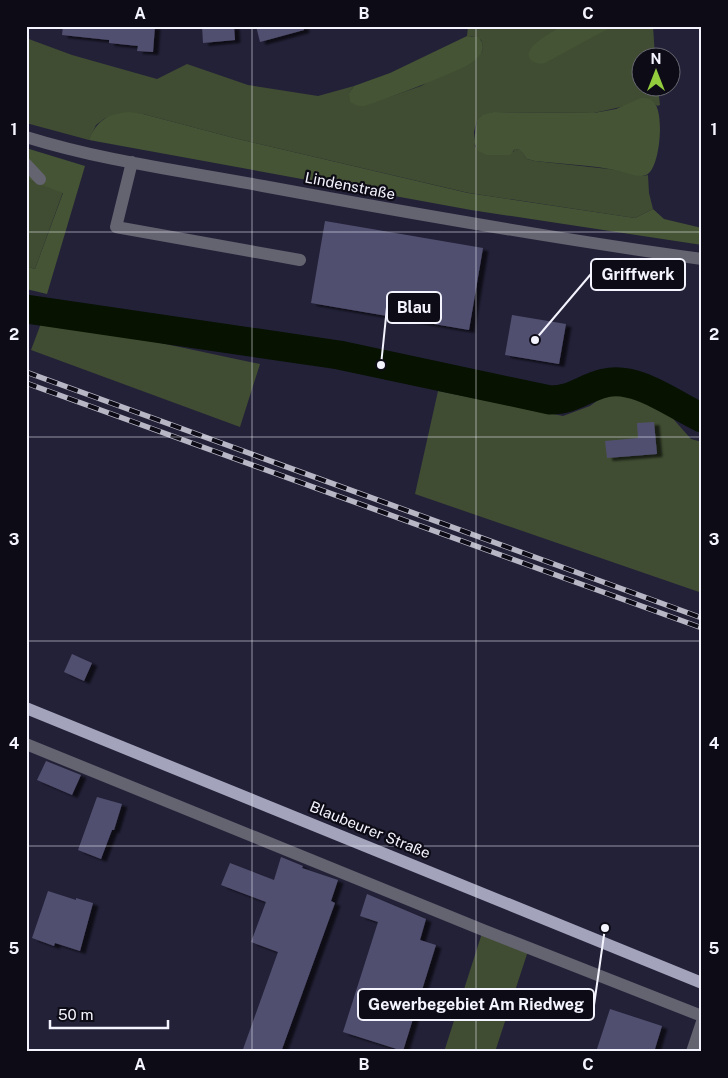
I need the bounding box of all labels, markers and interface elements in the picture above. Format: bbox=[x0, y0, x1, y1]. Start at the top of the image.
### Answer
text: A bbox=[134, 4, 146, 23]
text: B bbox=[359, 4, 370, 23]
text: C bbox=[582, 4, 594, 23]
north arrow bbox=[630, 48, 680, 98]
text: N bbox=[651, 51, 661, 67]
text: 1 bbox=[11, 120, 17, 139]
text: 1 bbox=[711, 120, 717, 139]
street label: Lindenstraße bbox=[303, 168, 397, 203]
callout: Griffwerk bbox=[591, 259, 685, 290]
text: Griffwerk bbox=[601, 265, 675, 284]
callout: Blau bbox=[387, 292, 441, 323]
text: Blau bbox=[397, 298, 431, 317]
text: 2 bbox=[9, 325, 19, 344]
text: 2 bbox=[709, 325, 719, 344]
text: 3 bbox=[9, 530, 19, 549]
text: 3 bbox=[709, 530, 719, 549]
text: 4 bbox=[9, 734, 20, 753]
text: 4 bbox=[709, 734, 720, 753]
street label: Blaubeurer Straße bbox=[307, 798, 433, 861]
text: 5 bbox=[9, 939, 20, 958]
text: 5 bbox=[709, 939, 720, 958]
callout: Gewerbegebiet Am Riedweg bbox=[358, 989, 594, 1020]
text: Gewerbegebiet Am Riedweg bbox=[368, 995, 584, 1014]
scale bar bbox=[50, 998, 168, 1030]
text: 50 m bbox=[58, 1006, 93, 1023]
text: A bbox=[134, 1055, 146, 1074]
text: B bbox=[359, 1055, 370, 1074]
text: C bbox=[582, 1055, 594, 1074]

